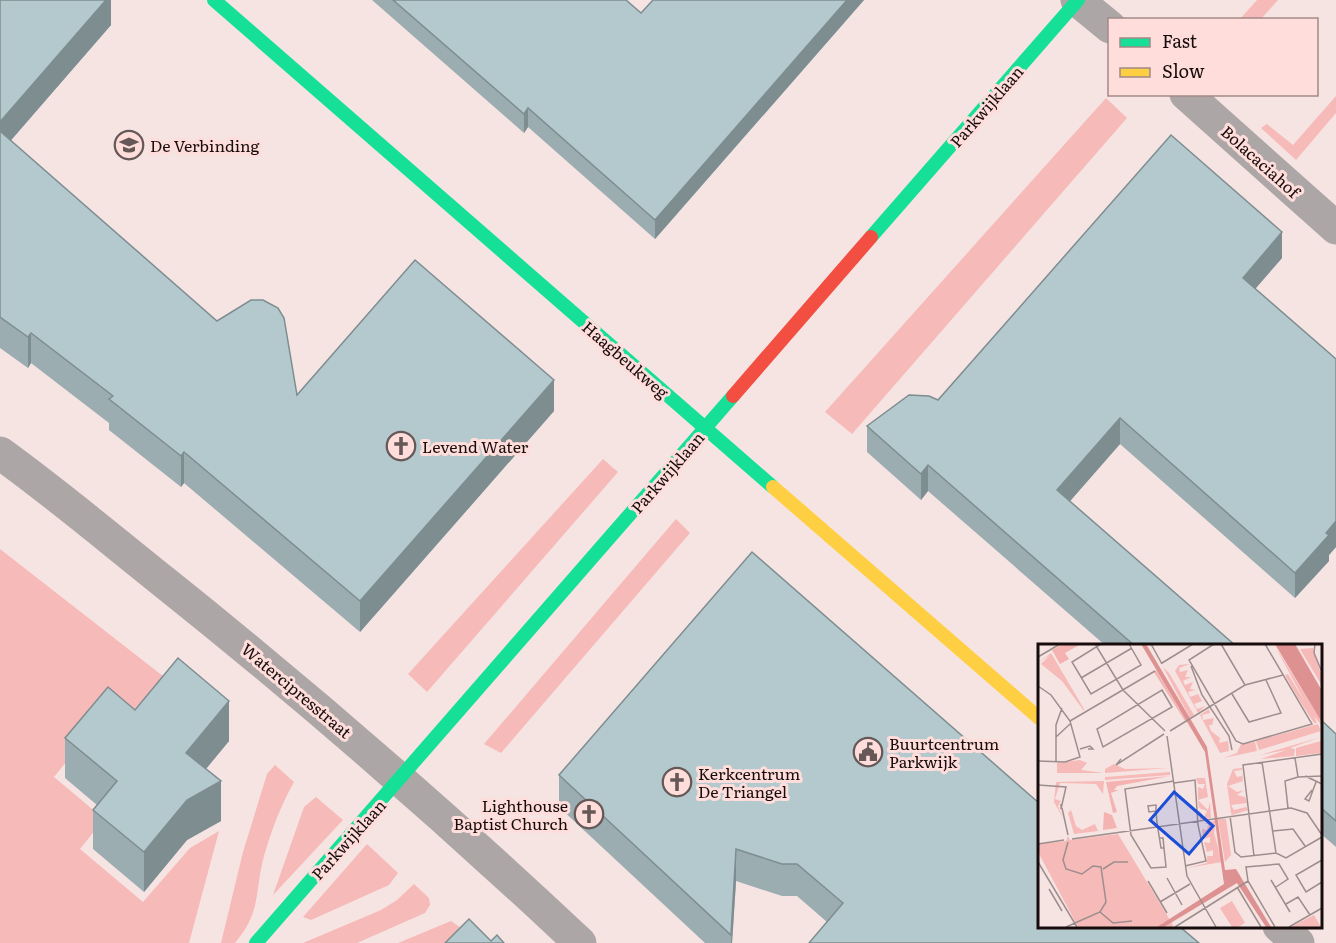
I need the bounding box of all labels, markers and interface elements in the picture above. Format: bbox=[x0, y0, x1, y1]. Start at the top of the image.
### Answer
legend bbox=[1108, 18, 1318, 96]
text: Fast bbox=[1162, 27, 1198, 54]
text: Slow bbox=[1162, 57, 1205, 84]
street label: Parkwijklaan bbox=[944, 60, 1029, 152]
street label: Bolacaciahof bbox=[1217, 119, 1307, 204]
school or university icon: De Verbinding bbox=[113, 129, 145, 161]
place label: De Verbinding bbox=[150, 133, 260, 157]
street label: Haagbeukweg bbox=[577, 315, 675, 403]
street label: Parkwijklaan bbox=[625, 426, 710, 518]
church icon: Levend Water bbox=[385, 430, 417, 462]
place label: Levend Water bbox=[422, 434, 529, 458]
street label: Watercipresstraat bbox=[237, 637, 358, 744]
inset map bbox=[1038, 644, 1321, 928]
place label: Buurtcentrum Parkwijk bbox=[889, 731, 1000, 773]
public building icon: Buurtcentrum Parkwijk bbox=[852, 736, 884, 768]
place label: Kerkcentrum De Triangel bbox=[698, 761, 801, 803]
church icon: Kerkcentrum De Triangel bbox=[661, 766, 693, 798]
street label: Parkwijklaan bbox=[305, 793, 391, 885]
place label: Lighthouse Baptist Church bbox=[454, 793, 568, 835]
church icon: Lighthouse Baptist Church bbox=[573, 798, 605, 830]

